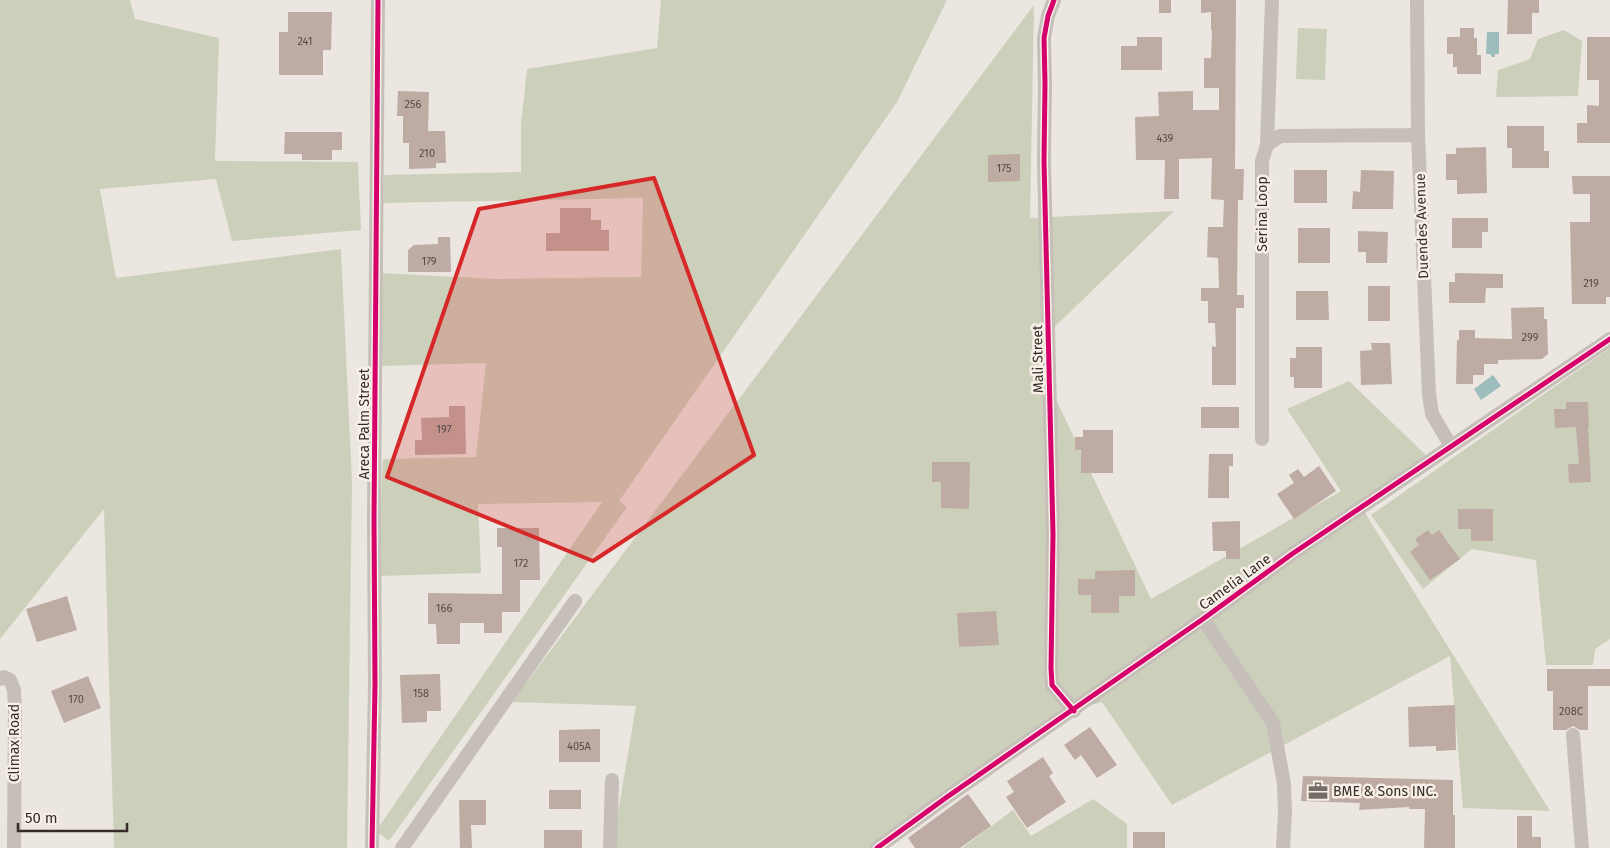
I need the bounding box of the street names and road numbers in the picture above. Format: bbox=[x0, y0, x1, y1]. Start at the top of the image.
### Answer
street label: Duendes Avenue bbox=[1412, 173, 1432, 279]
street label: Serina Loop bbox=[1254, 176, 1271, 252]
street label: Mali Street bbox=[1029, 324, 1047, 393]
street label: Areca Palm Street bbox=[356, 367, 373, 480]
street label: Camelia Lane bbox=[1196, 550, 1274, 614]
street label: Climax Road bbox=[6, 704, 23, 782]

